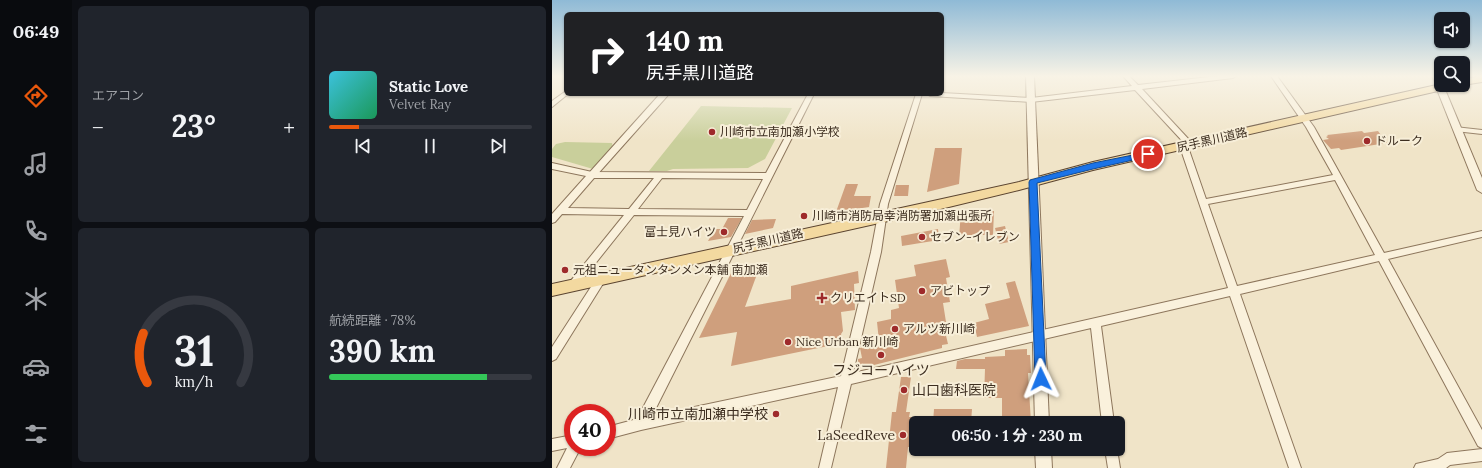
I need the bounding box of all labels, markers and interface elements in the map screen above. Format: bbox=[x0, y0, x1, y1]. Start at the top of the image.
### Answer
map controls bbox=[1434, 12, 1470, 92]
button: sound bbox=[1434, 12, 1470, 48]
text: 06:49 bbox=[13, 20, 59, 43]
text: 140 m bbox=[646, 23, 724, 59]
icon: right bbox=[580, 28, 632, 80]
button: search bbox=[1434, 56, 1470, 92]
text: 尻手黒川道路 bbox=[646, 61, 754, 84]
text: Static Love bbox=[389, 77, 468, 96]
icon: directions bbox=[22, 82, 50, 110]
text: エアコン bbox=[92, 87, 144, 104]
text: Velvet Ray bbox=[389, 96, 451, 113]
text: 23° bbox=[171, 107, 216, 145]
text: − bbox=[92, 113, 104, 141]
text: + bbox=[283, 113, 295, 141]
place label: 川崎市立南加瀬小学校 bbox=[720, 124, 840, 139]
street label: 尻手黒川道路 bbox=[1175, 124, 1249, 155]
marker: 川崎市立南加瀬小学校 bbox=[707, 127, 717, 137]
place label: ドルーク bbox=[1375, 133, 1423, 148]
icon: previous bbox=[352, 135, 374, 157]
icon: pause bbox=[419, 135, 441, 157]
icon: next bbox=[487, 135, 509, 157]
marker: ドルーク bbox=[1362, 136, 1372, 146]
pin bbox=[1131, 137, 1165, 171]
icon: arrive bbox=[1137, 143, 1159, 165]
icon: music bbox=[22, 150, 50, 178]
place label: 川崎市消防局幸消防署加瀬出張所 bbox=[812, 208, 992, 223]
marker: 川崎市消防局幸消防署加瀬出張所 bbox=[799, 211, 809, 221]
icon: phone bbox=[22, 217, 50, 245]
place label: 富士見ハイツ bbox=[644, 224, 716, 239]
street label: 尻手黒川道路 bbox=[731, 225, 805, 256]
marker: 富士見ハイツ bbox=[719, 227, 729, 237]
place label: セブン-イレブン bbox=[930, 229, 1020, 244]
marker: セブン-イレブン bbox=[917, 232, 927, 242]
place label: 元祖ニュータンタンメン本舗 南加瀬 bbox=[573, 262, 768, 277]
marker: 元祖ニュータンタンメン本舗 南加瀬 bbox=[560, 265, 570, 275]
place label: アビトップ bbox=[930, 283, 990, 298]
icon: climate bbox=[22, 285, 50, 313]
marker: アビトップ bbox=[917, 286, 927, 296]
place label: クリエイトSD bbox=[830, 290, 906, 305]
marker: クリエイトSD bbox=[817, 293, 827, 303]
text: 航続距離 · 78% bbox=[329, 312, 416, 329]
place label: アルツ新川崎 bbox=[903, 321, 975, 336]
text: 31 bbox=[173, 324, 214, 377]
marker: アルツ新川崎 bbox=[890, 324, 900, 334]
text: 390 km bbox=[329, 332, 435, 370]
place label: Nice Urban 新川崎 bbox=[796, 334, 898, 349]
marker: Nice Urban 新川崎 bbox=[783, 337, 793, 347]
marker: フジコーハイツ bbox=[876, 350, 886, 360]
icon: car bbox=[22, 353, 50, 381]
position arrow bbox=[1020, 358, 1062, 400]
place label: フジコーハイツ bbox=[832, 361, 930, 379]
text: km/h bbox=[174, 373, 213, 392]
place label: 山口歯科医院 bbox=[912, 381, 996, 399]
marker: 山口歯科医院 bbox=[899, 385, 909, 395]
speed limit sign: 40 bbox=[564, 404, 616, 456]
place label: 川崎市立南加瀬中学校 bbox=[628, 405, 768, 423]
marker: 川崎市立南加瀬中学校 bbox=[771, 409, 781, 419]
icon: filters bbox=[22, 420, 50, 448]
place label: LaSeedReve bbox=[817, 426, 895, 444]
text: 06:50 · 1 分 · 230 m bbox=[952, 426, 1082, 445]
marker: LaSeedReve bbox=[898, 430, 908, 440]

